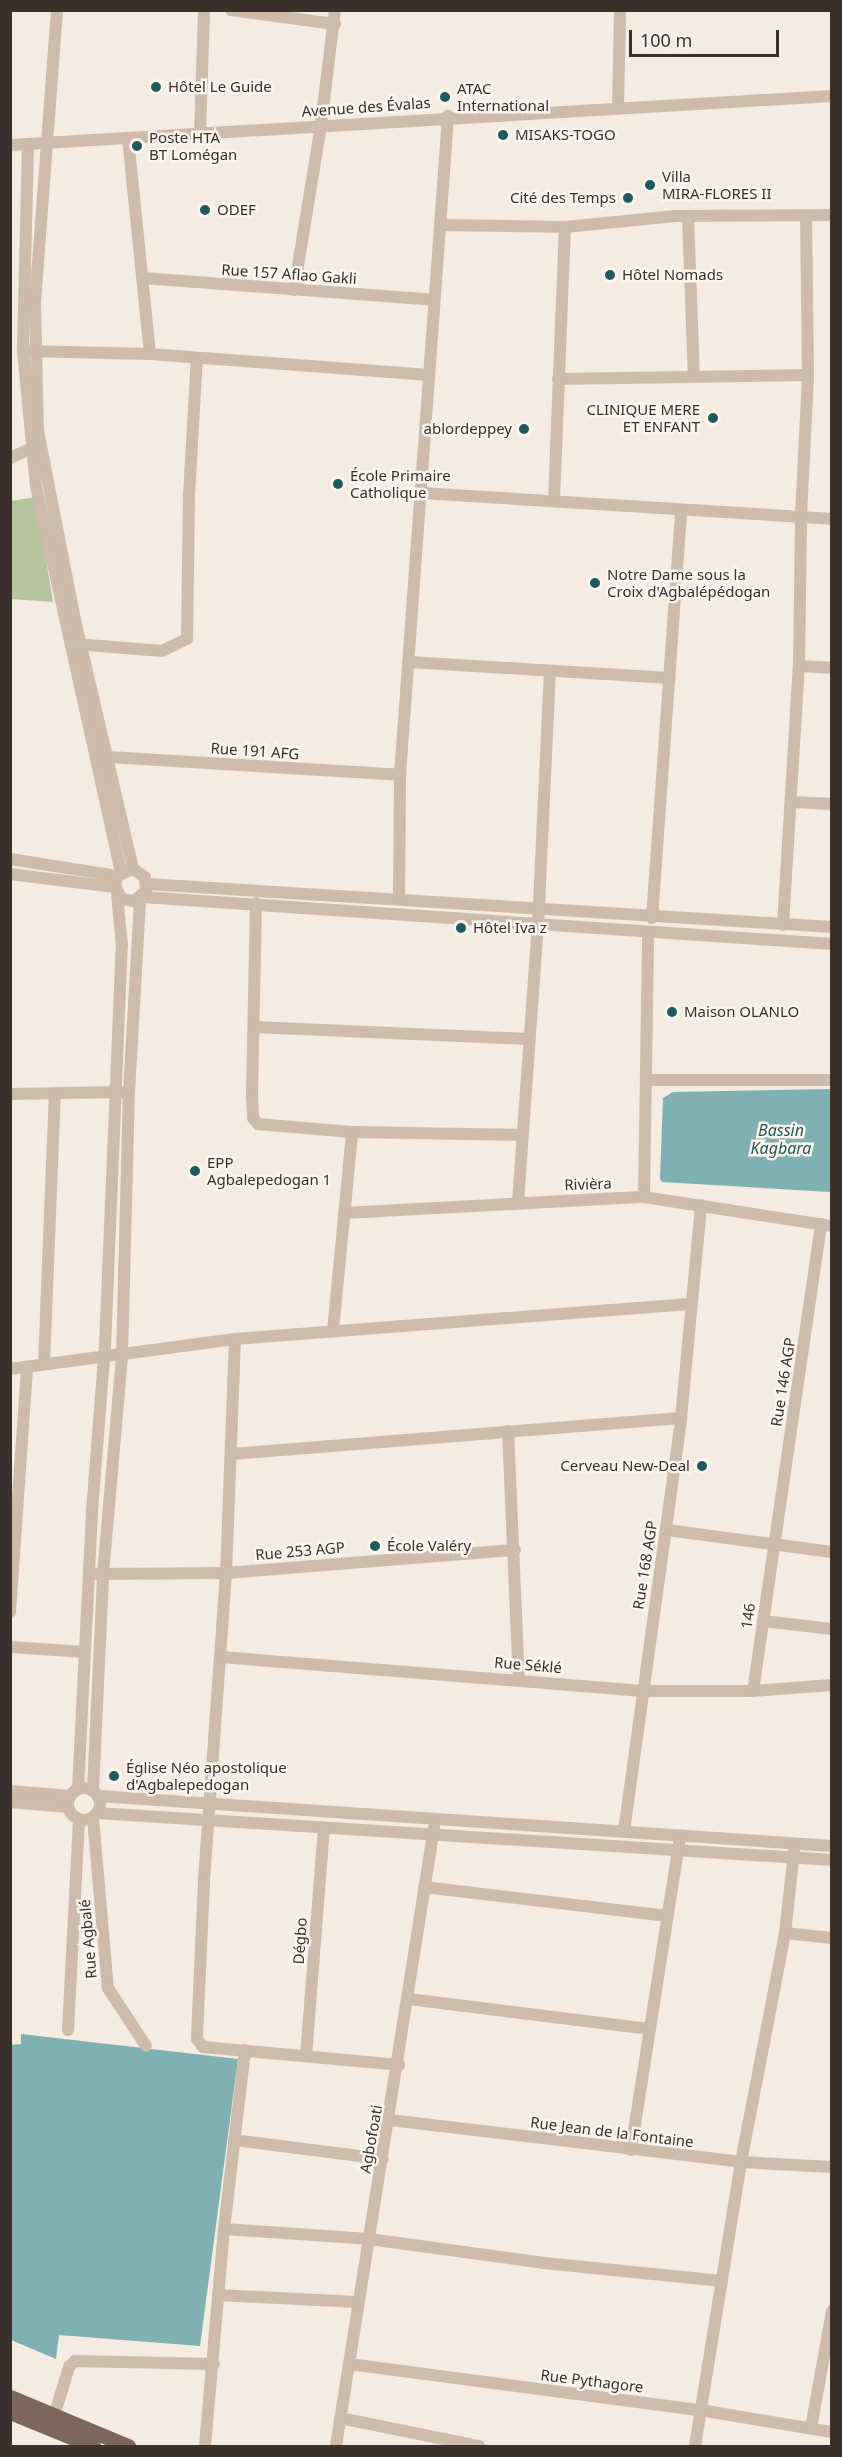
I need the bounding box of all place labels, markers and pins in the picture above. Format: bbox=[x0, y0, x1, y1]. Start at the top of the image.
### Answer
place label: Hôtel Le Guide bbox=[168, 78, 272, 96]
place label: ATAC International bbox=[457, 79, 549, 114]
marker: Hôtel Le Guide bbox=[149, 80, 163, 94]
marker: ATAC International bbox=[438, 90, 452, 104]
place label: MISAKS-TOGO bbox=[515, 126, 616, 144]
place label: Poste HTA BT Lomégan bbox=[149, 128, 237, 163]
marker: MISAKS-TOGO bbox=[496, 128, 510, 142]
marker: Poste HTA BT Lomégan bbox=[130, 139, 144, 153]
place label: Villa MIRA-FLORES II bbox=[662, 167, 771, 202]
marker: Villa MIRA-FLORES II bbox=[643, 178, 657, 192]
place label: Cité des Temps bbox=[510, 189, 616, 207]
marker: Cité des Temps bbox=[621, 191, 635, 205]
place label: ODEF bbox=[217, 201, 256, 219]
marker: ODEF bbox=[198, 203, 212, 217]
place label: Hôtel Nomads bbox=[622, 266, 723, 284]
marker: Hôtel Nomads bbox=[603, 268, 617, 282]
place label: CLINIQUE MERE ET ENFANT bbox=[587, 400, 700, 435]
marker: CLINIQUE MERE ET ENFANT bbox=[704, 409, 722, 427]
place label: ablordeppey bbox=[424, 420, 512, 438]
marker: ablordeppey bbox=[517, 422, 531, 436]
place label: École Primaire Catholique bbox=[350, 466, 451, 501]
marker: École Primaire Catholique bbox=[331, 477, 345, 491]
place label: Notre Dame sous la Croix d'Agbalépédogan bbox=[607, 565, 770, 600]
marker: Notre Dame sous la Croix d'Agbalépédogan bbox=[588, 576, 602, 590]
place label: Hôtel Iva z bbox=[473, 919, 547, 937]
marker: Hôtel Iva z bbox=[454, 921, 468, 935]
place label: Maison OLANLO bbox=[684, 1003, 799, 1021]
marker: Maison OLANLO bbox=[665, 1005, 679, 1019]
place label: EPP Agbalepedogan 1 bbox=[207, 1153, 331, 1188]
marker: EPP Agbalepedogan 1 bbox=[188, 1164, 202, 1178]
place label: Cerveau New-Deal bbox=[560, 1457, 690, 1475]
marker: Cerveau New-Deal bbox=[695, 1459, 709, 1473]
place label: École Valéry bbox=[387, 1537, 471, 1555]
marker: École Valéry bbox=[368, 1539, 382, 1553]
place label: Église Néo apostolique d'Agbalepedogan bbox=[126, 1758, 287, 1793]
marker: Église Néo apostolique d'Agbalepedogan bbox=[107, 1769, 121, 1783]

